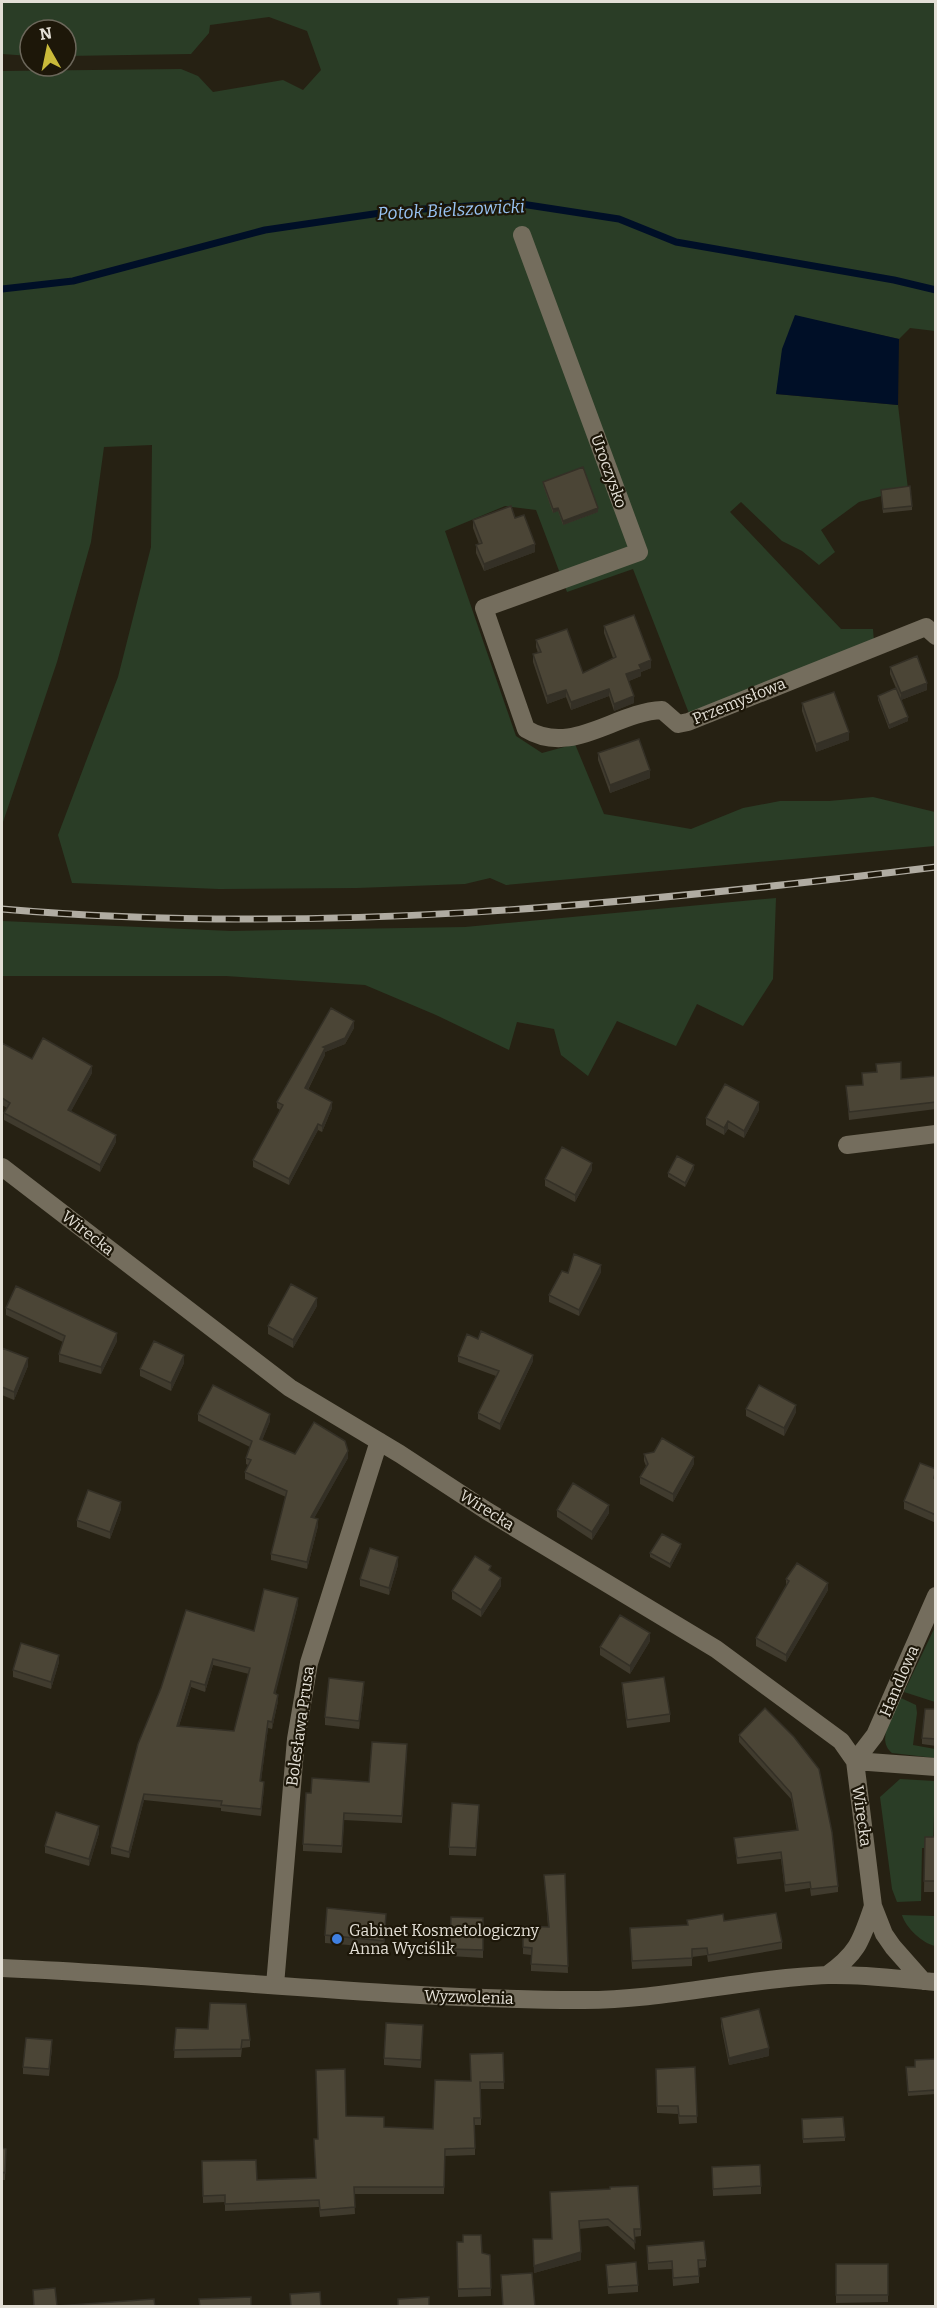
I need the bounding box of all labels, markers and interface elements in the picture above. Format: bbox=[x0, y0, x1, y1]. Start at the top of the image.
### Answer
north arrow bbox=[18, 18, 78, 78]
text: N bbox=[38, 23, 53, 44]
water label: Potok Bielszowicki bbox=[377, 195, 525, 225]
street label: Uroczysko bbox=[587, 432, 631, 510]
street label: Przemysłowa bbox=[690, 674, 789, 728]
street label: Wirecka bbox=[58, 1207, 118, 1259]
street label: Wirecka bbox=[456, 1486, 518, 1534]
street label: Handlowa bbox=[875, 1642, 923, 1719]
street label: Bolesława Prusa bbox=[282, 1664, 318, 1787]
street label: Wirecka bbox=[848, 1784, 876, 1848]
place label: Gabinet Kosmetologiczny Anna Wyciślik bbox=[349, 1921, 539, 1958]
marker: Gabinet Kosmetologiczny Anna Wyciślik bbox=[330, 1932, 344, 1946]
street label: Wyzwolenia bbox=[424, 1986, 514, 2008]

